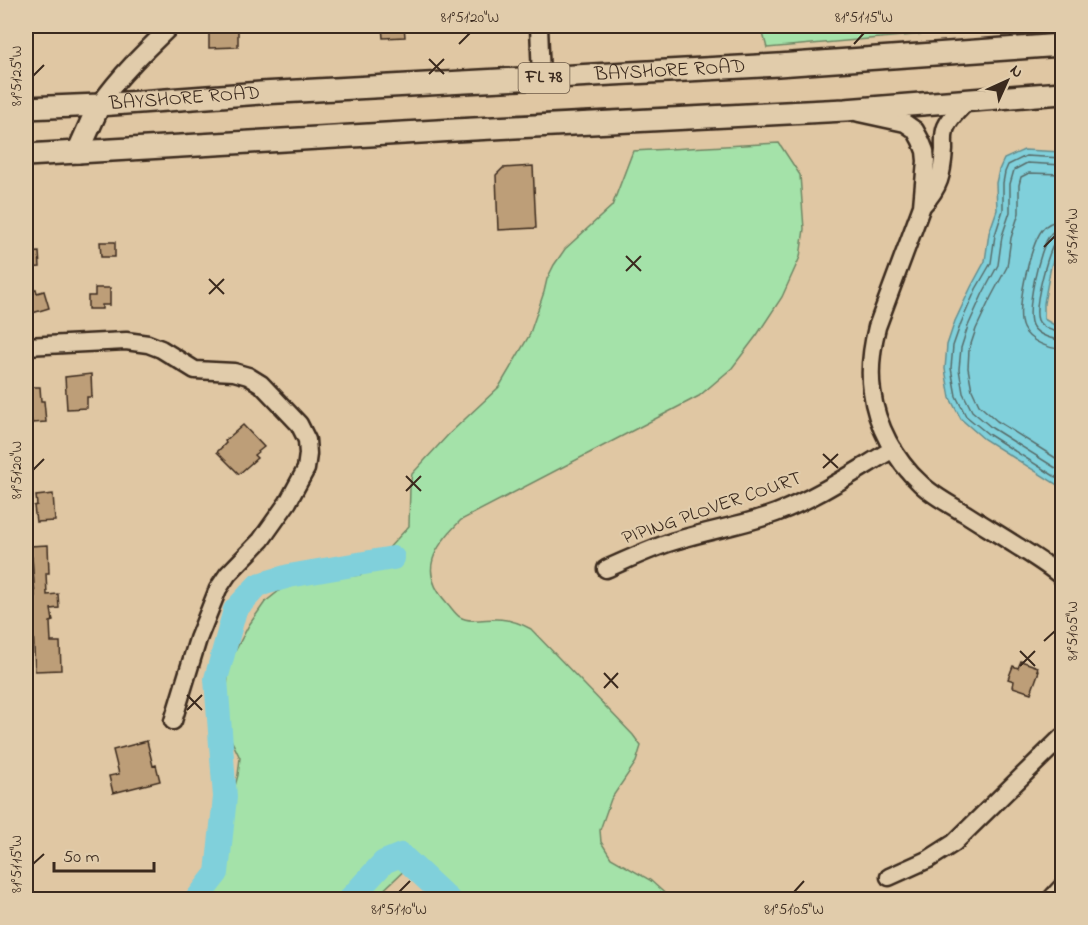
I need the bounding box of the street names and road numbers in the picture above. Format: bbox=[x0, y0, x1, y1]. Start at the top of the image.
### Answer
street label: BAYSHORE ROAD bbox=[593, 52, 746, 89]
road number: FL 78 bbox=[518, 63, 570, 93]
street label: BAYSHORE ROAD bbox=[107, 79, 261, 119]
street label: PIPING PLOVER COURT bbox=[618, 465, 806, 553]

